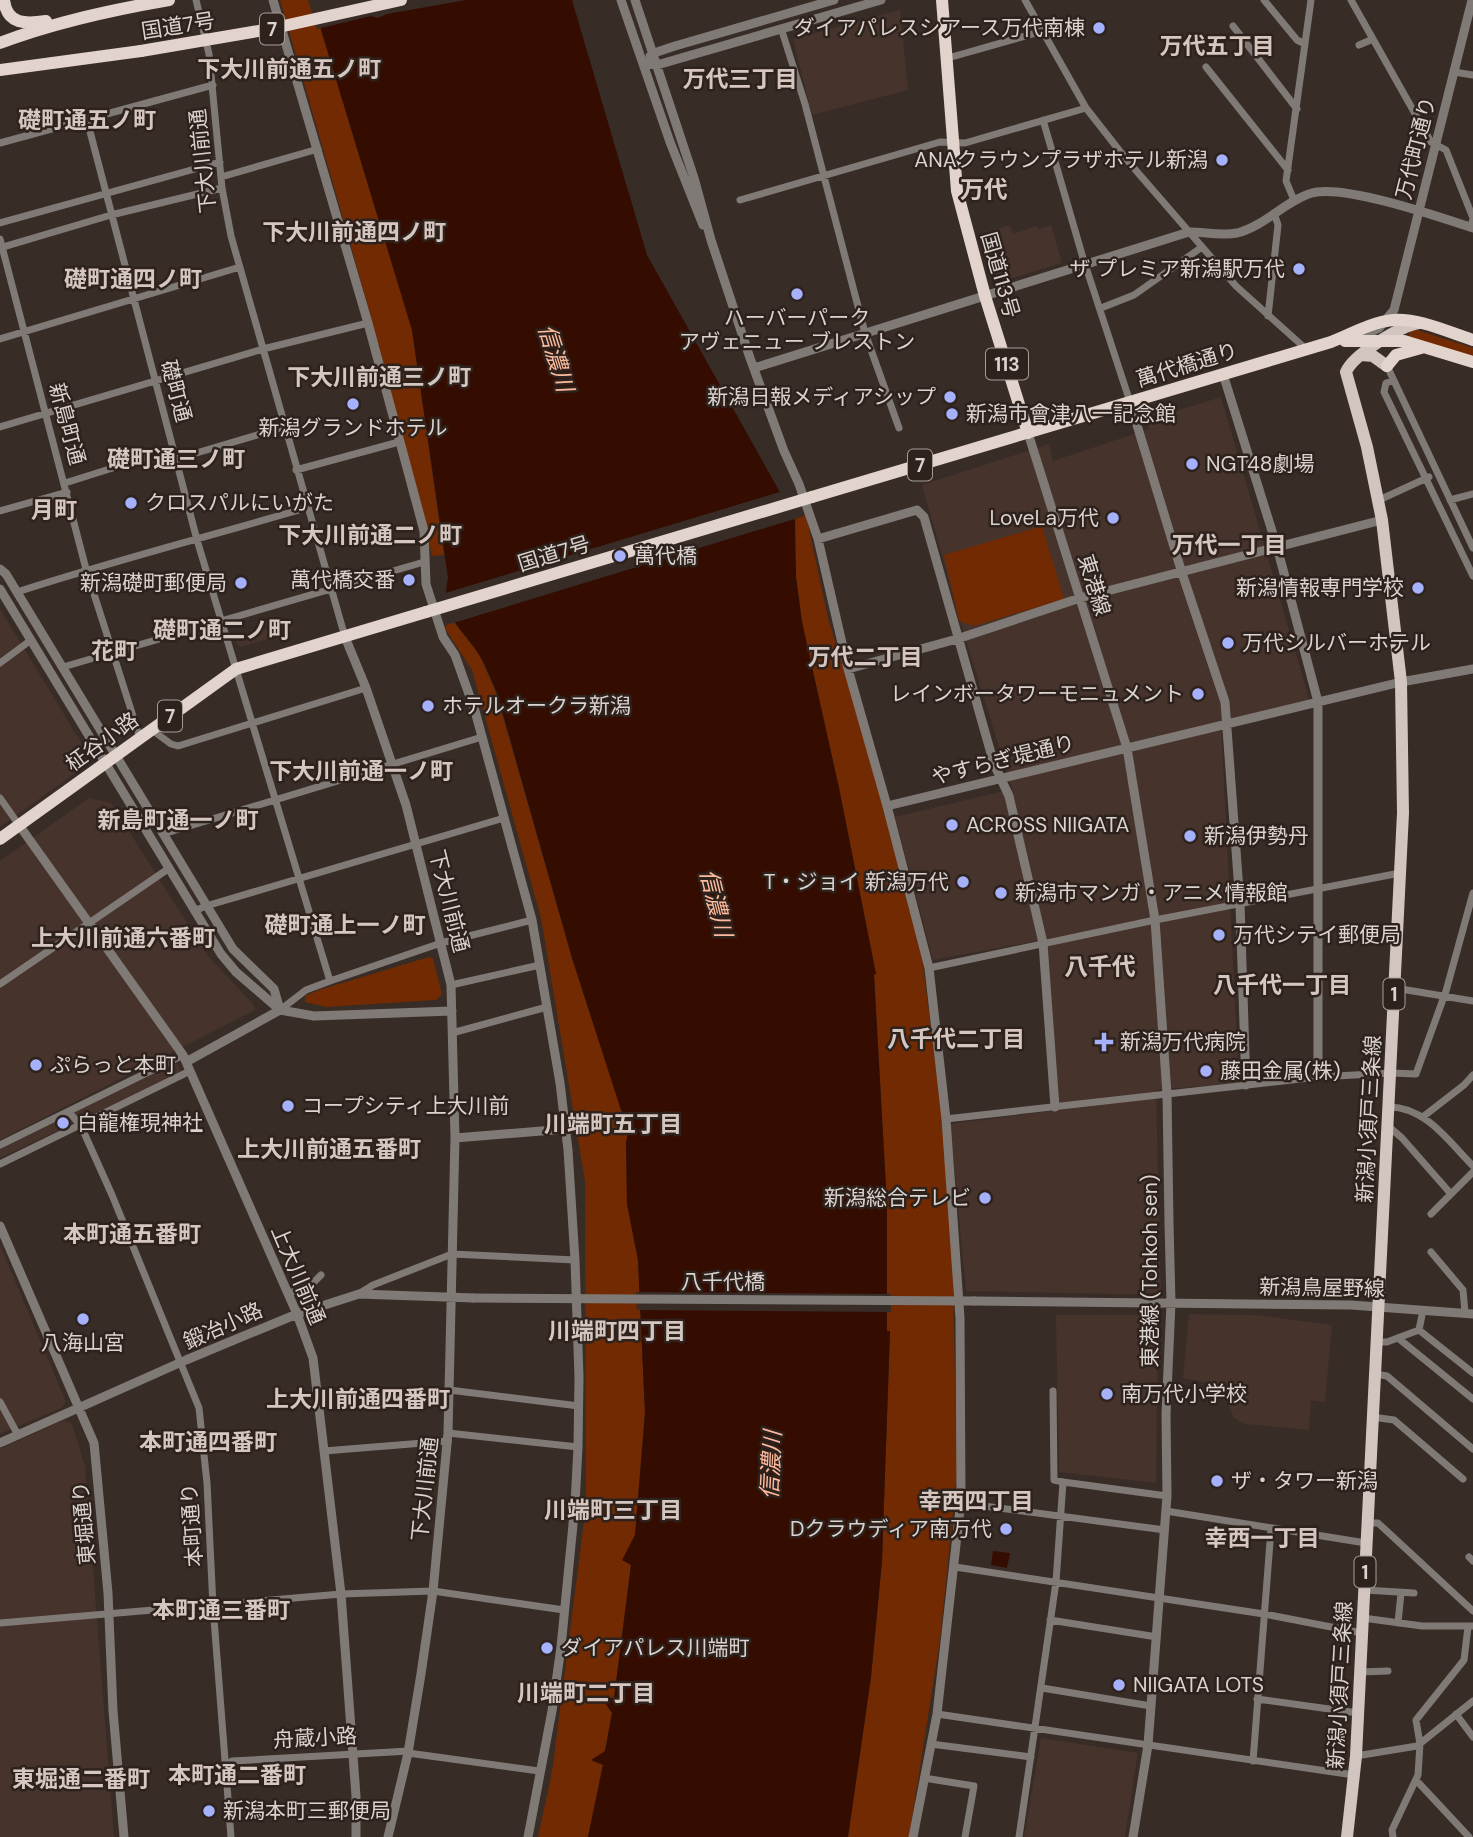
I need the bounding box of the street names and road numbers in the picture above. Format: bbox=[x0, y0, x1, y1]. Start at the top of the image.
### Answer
street label: 国道7号 bbox=[139, 6, 217, 46]
road number: 7 bbox=[260, 14, 284, 44]
street label: 万代町通り bbox=[1390, 94, 1442, 202]
street label: 下大川前通 bbox=[184, 107, 222, 215]
street label: 国道113号 bbox=[974, 229, 1026, 321]
street label: 萬代橋通り bbox=[1133, 336, 1241, 394]
road number: 113 bbox=[986, 348, 1028, 380]
street label: 礎町通 bbox=[154, 357, 198, 425]
street label: 新島町通 bbox=[43, 380, 91, 468]
road number: 7 bbox=[908, 450, 932, 480]
street label: 国道7号 bbox=[514, 530, 594, 578]
street label: 東港線 bbox=[1071, 551, 1117, 619]
road number: 7 bbox=[158, 701, 182, 732]
street label: 柾谷小路 bbox=[60, 706, 144, 778]
street label: やすらぎ堤通り bbox=[928, 729, 1078, 791]
street label: 下大川前通 bbox=[423, 847, 475, 955]
road number: 1 bbox=[1384, 978, 1404, 1010]
street label: 新潟小須戸三条線 bbox=[1351, 1034, 1387, 1204]
street label: 東港線 (Tohkoh sen) bbox=[1136, 1174, 1164, 1368]
street label: 上大川前通 bbox=[265, 1221, 331, 1329]
street label: 八千代橋 bbox=[681, 1268, 765, 1296]
street label: 新潟鳥屋野線 bbox=[1259, 1273, 1385, 1303]
street label: 鍛冶小路 bbox=[179, 1296, 267, 1356]
street label: 下大川前通 bbox=[406, 1435, 444, 1543]
street label: 東堀通り bbox=[66, 1480, 102, 1566]
street label: 本町通り bbox=[175, 1482, 209, 1568]
road number: 1 bbox=[1354, 1556, 1376, 1588]
street label: 新潟小須戸三条線 bbox=[1322, 1600, 1358, 1770]
street label: 舟蔵小路 bbox=[272, 1722, 358, 1754]

